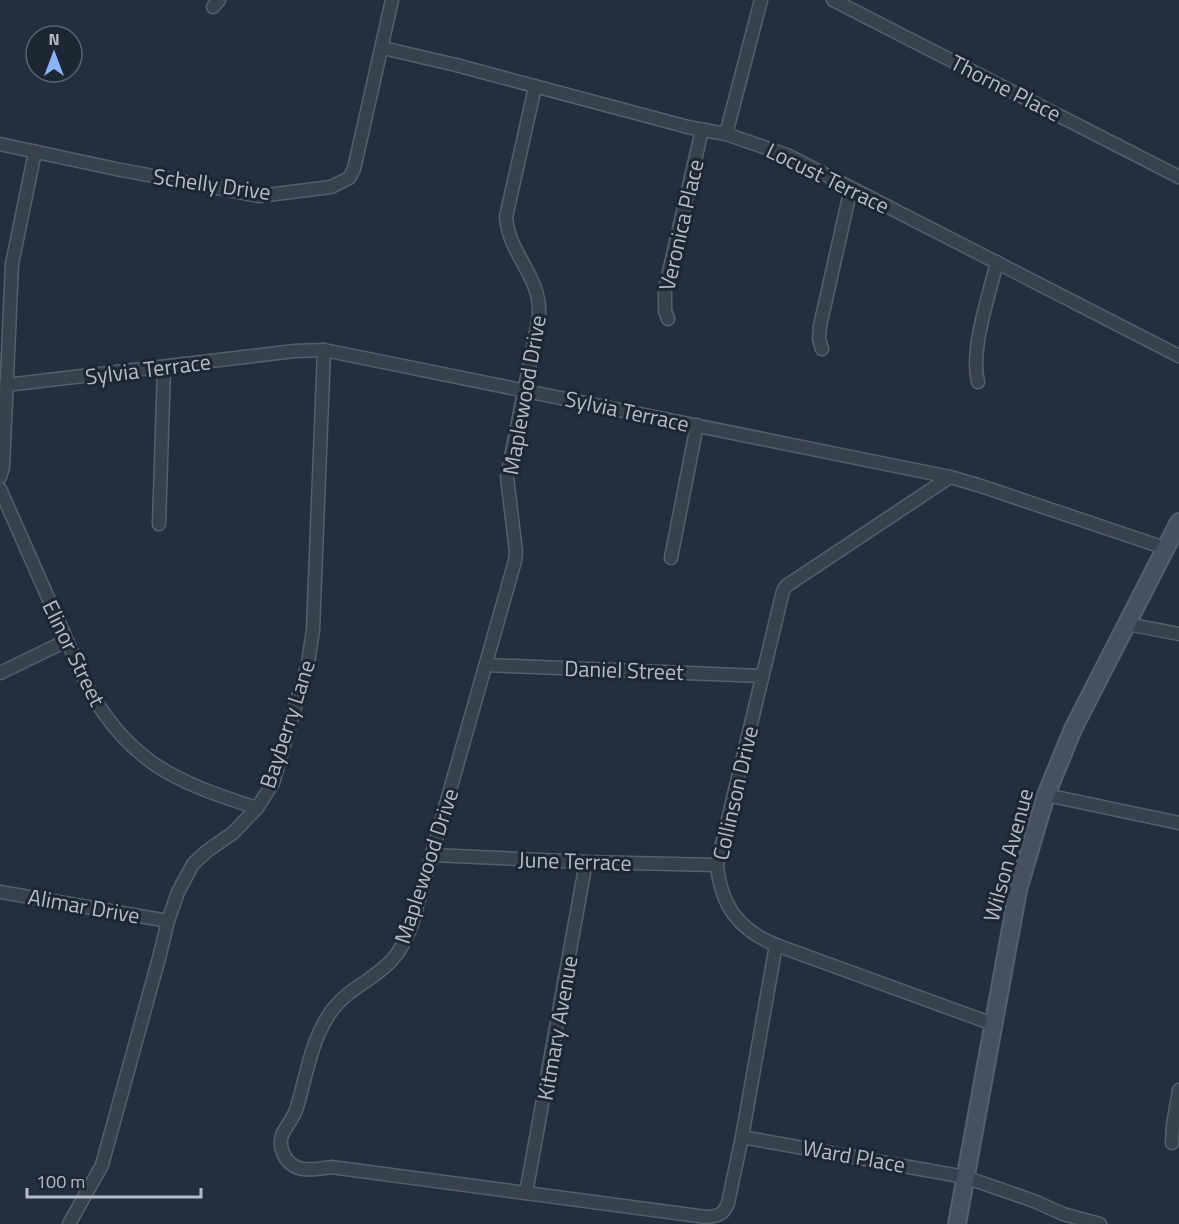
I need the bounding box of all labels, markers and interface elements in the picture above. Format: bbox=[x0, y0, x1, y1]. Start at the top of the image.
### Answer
north arrow bbox=[24, 24, 84, 84]
text: N bbox=[48, 27, 60, 51]
street label: Thorne Place bbox=[945, 46, 1067, 130]
street label: Locust Terrace bbox=[761, 133, 895, 223]
street label: Veronica Place bbox=[649, 156, 713, 294]
street label: Schelly Drive bbox=[151, 159, 273, 209]
street label: Maplewood Drive bbox=[493, 312, 555, 478]
street label: Sylvia Terrace bbox=[83, 344, 213, 394]
street label: Sylvia Terrace bbox=[562, 381, 692, 441]
street label: Elinor Street bbox=[34, 594, 115, 712]
street label: Daniel Street bbox=[564, 651, 685, 689]
street label: Bayberry Lane bbox=[250, 656, 324, 792]
street label: Collinson Drive bbox=[703, 723, 767, 863]
street label: Maplewood Drive bbox=[385, 784, 467, 948]
street label: Wilson Avenue bbox=[974, 785, 1042, 925]
street label: June Terrace bbox=[518, 842, 632, 880]
street label: Alimar Drive bbox=[25, 879, 143, 933]
street label: Kitmary Avenue bbox=[528, 953, 586, 1103]
street label: Ward Place bbox=[800, 1130, 908, 1182]
scale bar bbox=[27, 1161, 201, 1199]
text: 100 m bbox=[36, 1168, 85, 1195]

